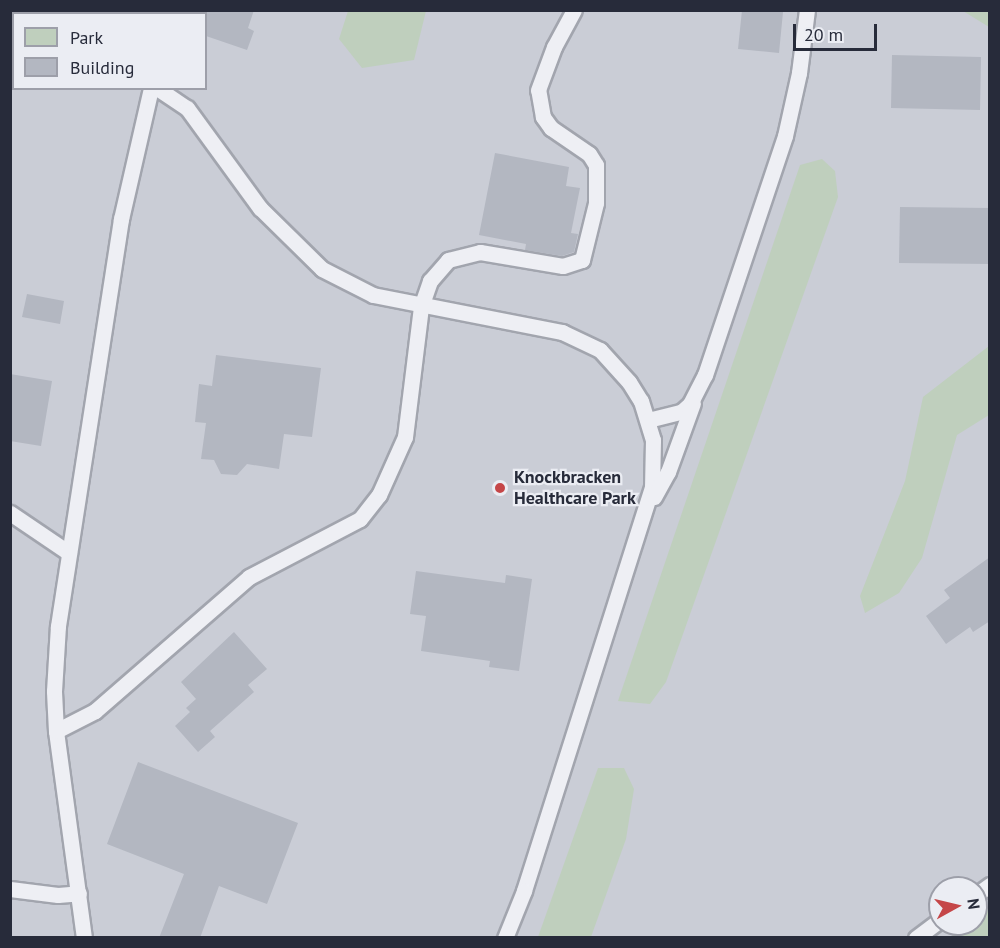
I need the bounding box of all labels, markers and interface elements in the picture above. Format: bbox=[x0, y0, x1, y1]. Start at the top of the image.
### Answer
legend bbox=[12, 12, 207, 90]
scale bar bbox=[796, 12, 880, 50]
text: 20 m bbox=[804, 23, 843, 46]
text: Park bbox=[70, 26, 103, 49]
text: Building bbox=[70, 56, 134, 79]
place label: Knockbracken Healthcare Park bbox=[514, 467, 636, 510]
marker: Knockbracken Healthcare Park bbox=[491, 479, 509, 497]
north arrow bbox=[928, 876, 988, 936]
text: N bbox=[963, 897, 984, 910]

